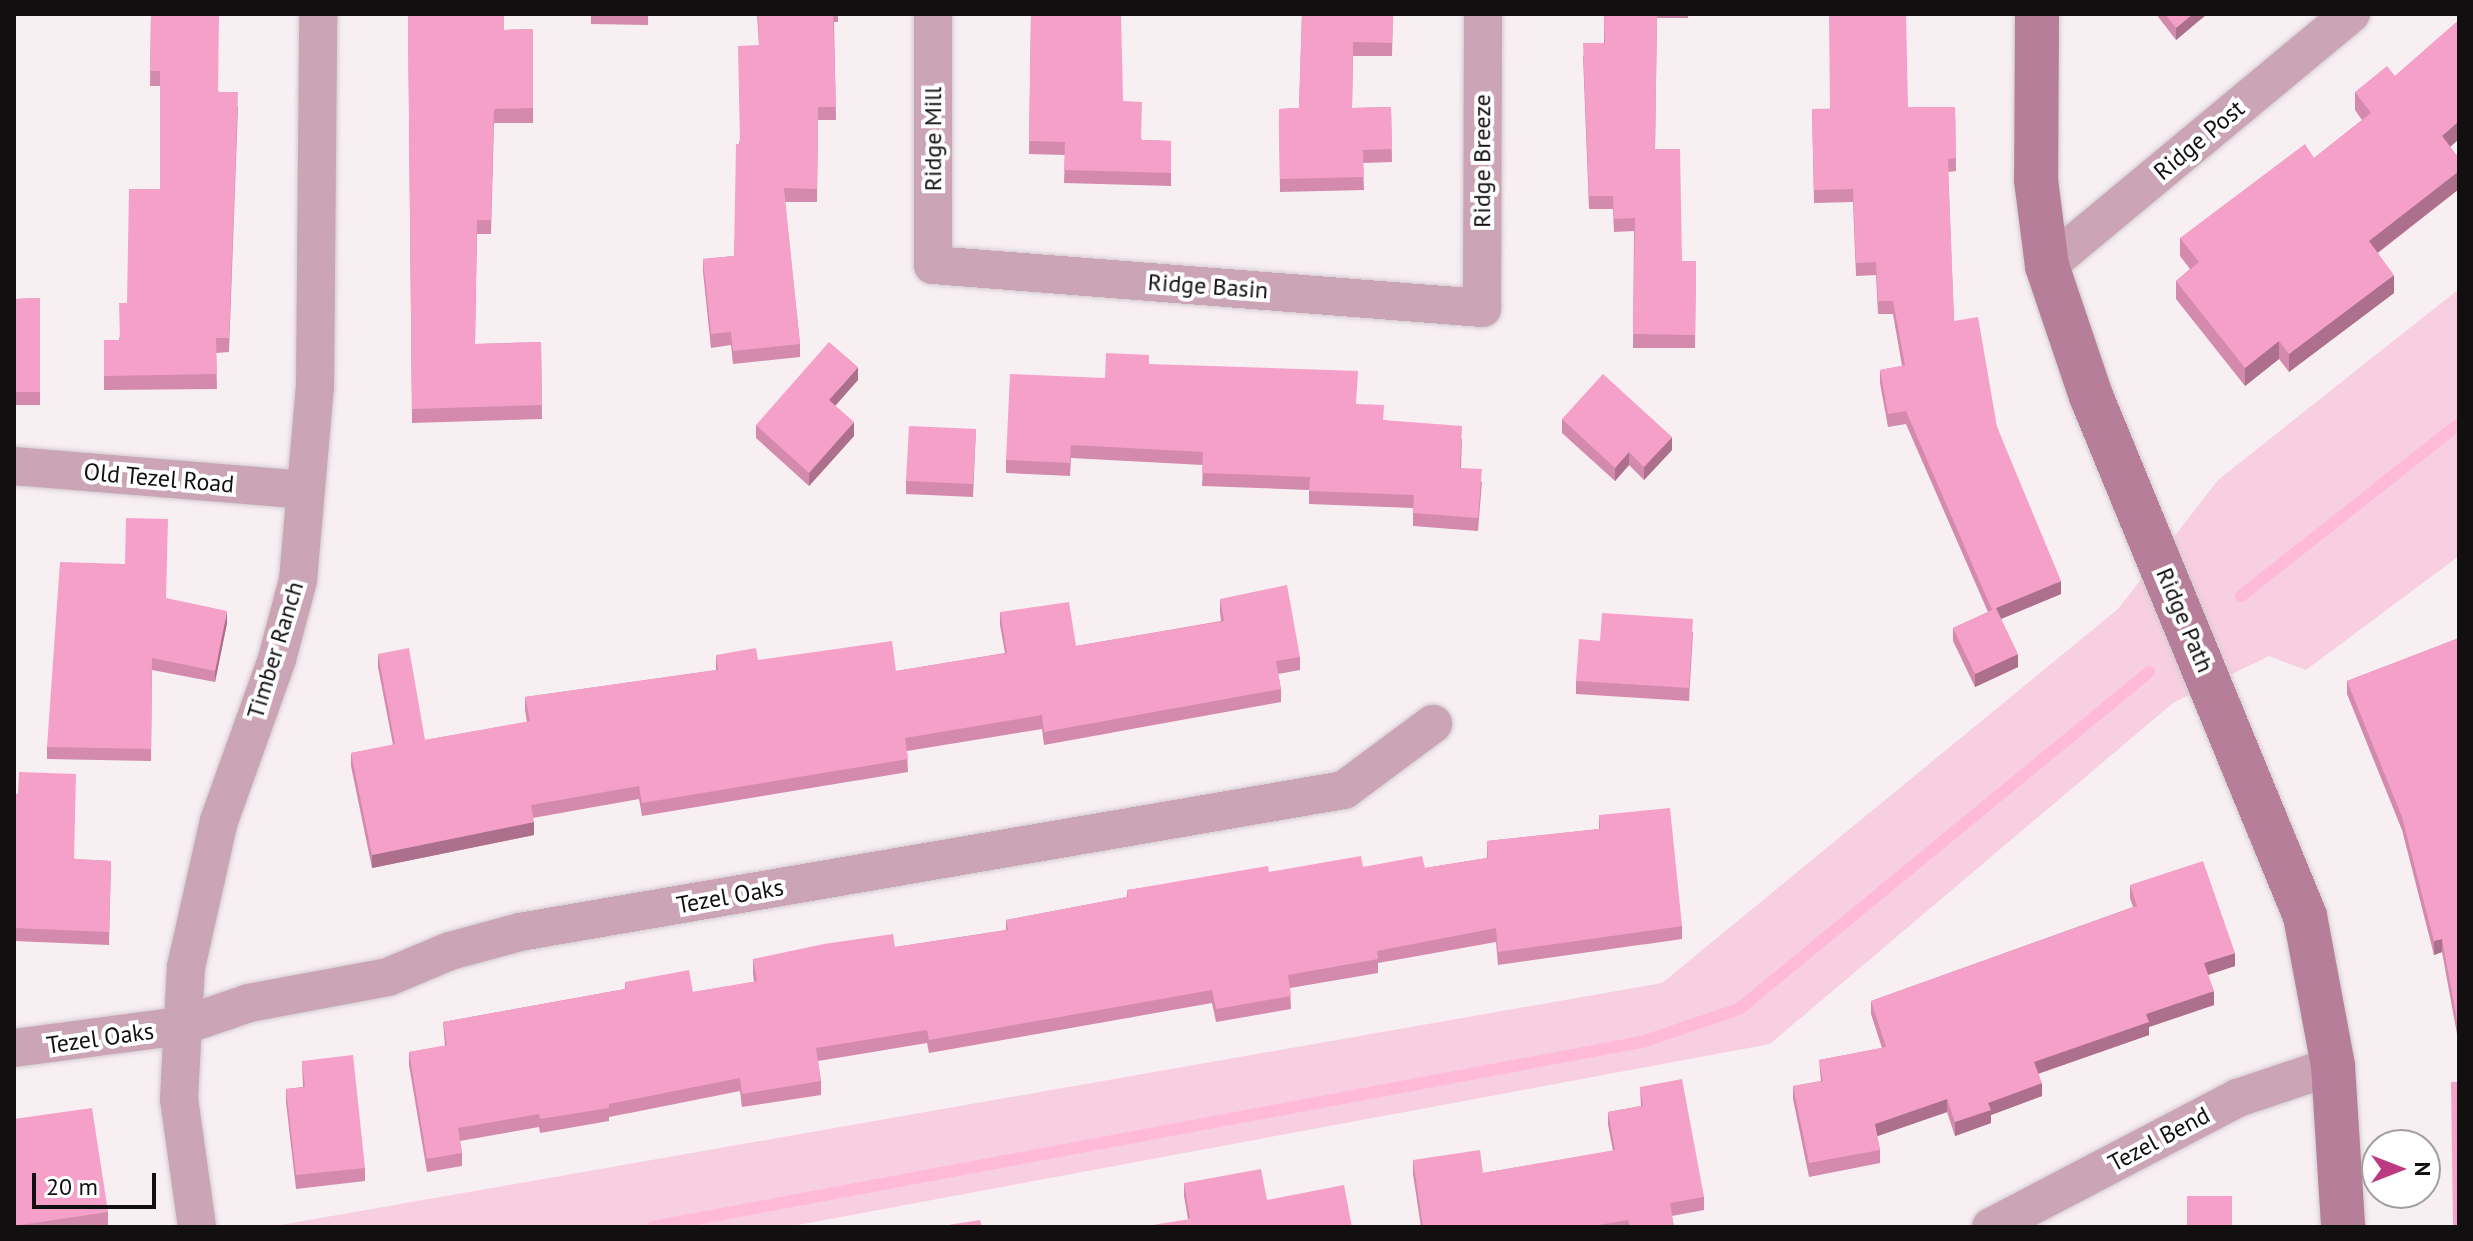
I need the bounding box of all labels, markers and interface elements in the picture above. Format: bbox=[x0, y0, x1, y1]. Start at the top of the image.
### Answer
street label: Ridge Mill bbox=[919, 87, 947, 191]
street label: Ridge Breeze bbox=[1468, 94, 1496, 228]
street label: Ridge Post bbox=[2148, 94, 2250, 186]
street label: Ridge Basin bbox=[1147, 267, 1269, 305]
street label: Old Tezel Road bbox=[82, 457, 236, 499]
street label: Ridge Path bbox=[2150, 563, 2220, 677]
street label: Timber Ranch bbox=[240, 578, 310, 722]
street label: Tezel Oaks bbox=[674, 872, 786, 920]
street label: Tezel Oaks bbox=[44, 1016, 156, 1060]
street label: Tezel Bend bbox=[2104, 1100, 2214, 1178]
north arrow bbox=[2361, 1129, 2441, 1209]
scale bar bbox=[36, 1157, 160, 1207]
text: N bbox=[2409, 1162, 2437, 1176]
text: 20 m bbox=[46, 1171, 98, 1202]

